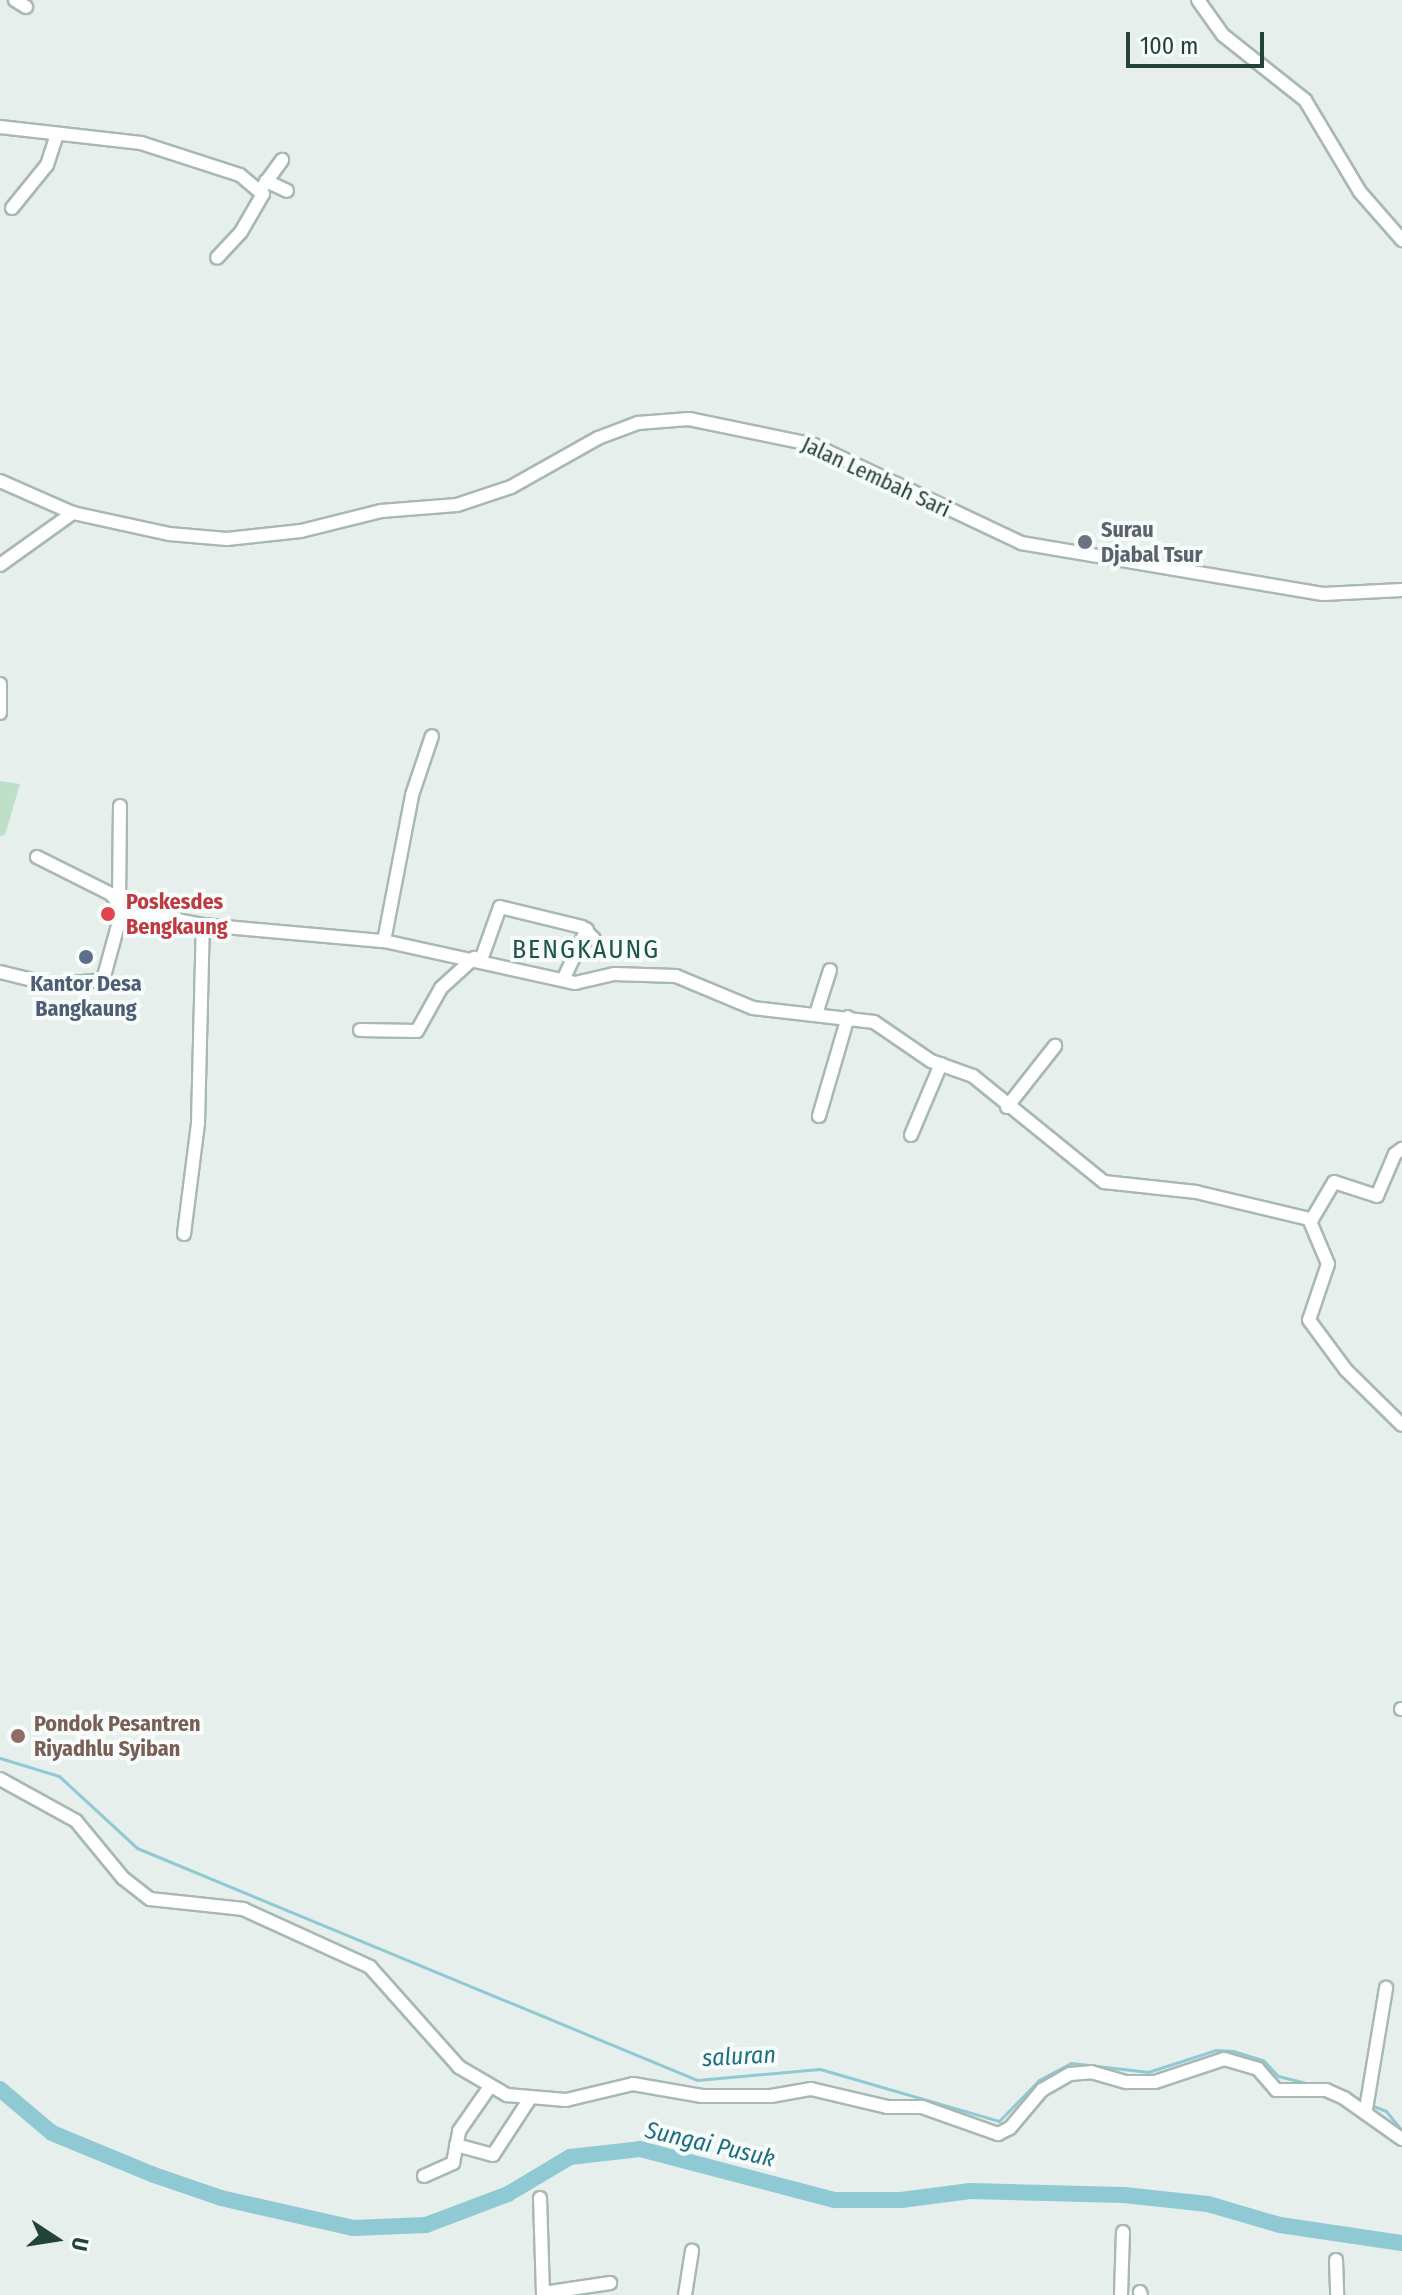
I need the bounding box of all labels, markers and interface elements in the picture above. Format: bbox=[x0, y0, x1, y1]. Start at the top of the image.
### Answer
scale bar bbox=[1130, 16, 1268, 66]
text: 100 m bbox=[1140, 32, 1198, 60]
street label: Jalan Lembah Sari bbox=[798, 431, 954, 523]
place label: Surau Djabal Tsur bbox=[1101, 516, 1203, 568]
marker: Surau Djabal Tsur bbox=[1076, 533, 1094, 551]
place label: Poskesdes Bengkaung bbox=[126, 888, 228, 940]
marker: Poskesdes Bengkaung bbox=[97, 903, 119, 925]
district label: BENGKAUNG bbox=[512, 934, 660, 966]
marker: Kantor Desa Bangkaung bbox=[77, 948, 95, 966]
place label: Kantor Desa Bangkaung bbox=[30, 970, 142, 1022]
place label: Pondok Pesantren Riyadhlu Syiban bbox=[34, 1710, 200, 1762]
marker: Pondok Pesantren Riyadhlu Syiban bbox=[9, 1727, 27, 1745]
water label: saluran bbox=[701, 2041, 777, 2073]
water label: Sungai Pusuk bbox=[643, 2116, 777, 2174]
north arrow bbox=[16, 2199, 96, 2279]
text: U bbox=[65, 2235, 95, 2253]

